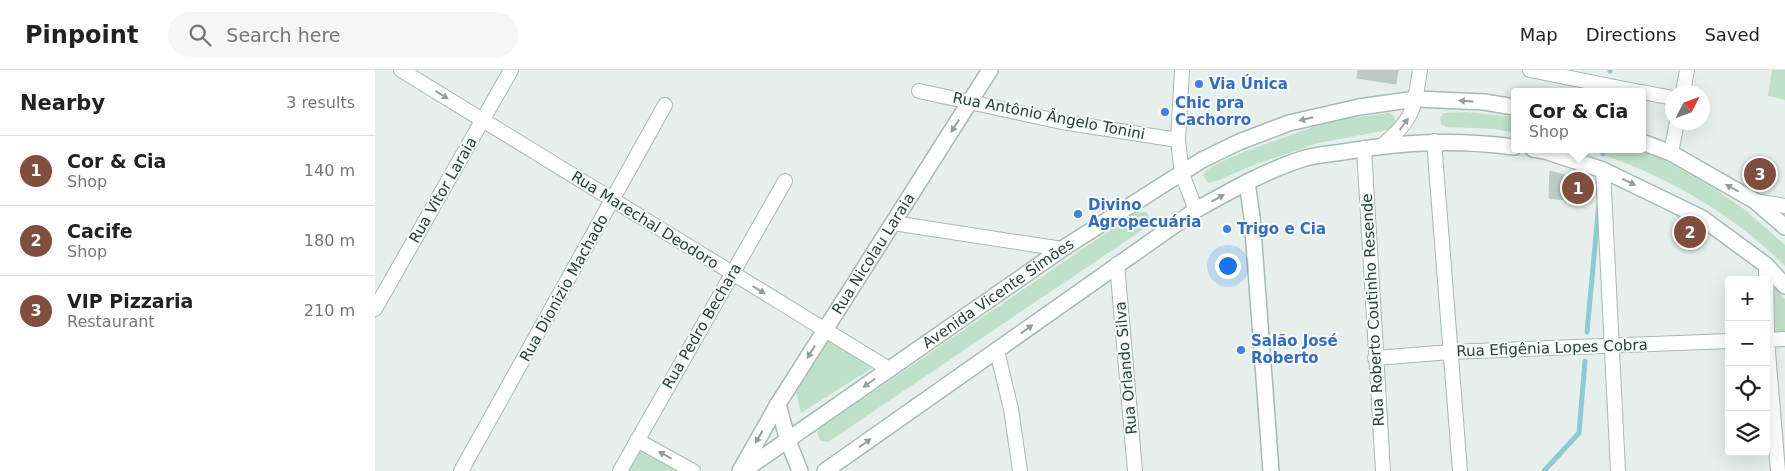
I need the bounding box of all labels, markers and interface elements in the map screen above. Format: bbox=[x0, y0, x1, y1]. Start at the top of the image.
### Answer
search box bbox=[168, 12, 518, 57]
text: Pinpoint bbox=[25, 21, 138, 49]
icon: search bbox=[186, 21, 214, 49]
text: Search here bbox=[226, 24, 341, 46]
text: Map bbox=[1520, 24, 1558, 45]
text: Directions bbox=[1586, 24, 1676, 45]
text: Saved bbox=[1704, 24, 1760, 45]
place label: Via Única bbox=[1209, 74, 1288, 93]
marker: Via Única bbox=[1193, 78, 1205, 90]
north arrow bbox=[1665, 85, 1710, 130]
street label: Rua Antônio Ângelo Tonini bbox=[951, 88, 1147, 143]
popup bbox=[1511, 88, 1646, 153]
text: Nearby bbox=[20, 91, 105, 115]
one-way arrow bbox=[436, 91, 449, 100]
text: 3 results bbox=[286, 93, 355, 112]
place label: Chic pra Cachorro bbox=[1175, 94, 1251, 129]
one-way arrow bbox=[1458, 97, 1474, 105]
text: Cor & Cia bbox=[1529, 100, 1628, 122]
marker: Chic pra Cachorro bbox=[1159, 106, 1171, 118]
one-way arrow bbox=[1298, 115, 1313, 123]
one-way arrow bbox=[1399, 117, 1409, 131]
one-way arrow bbox=[950, 119, 959, 133]
text: Shop bbox=[1529, 122, 1569, 141]
street label: Rua Vitor Laraia bbox=[405, 134, 481, 246]
text: Cor & Cia bbox=[67, 150, 166, 172]
pin: 3 bbox=[1744, 155, 1776, 193]
text: 1 bbox=[30, 161, 42, 180]
text: 140 m bbox=[304, 161, 355, 180]
street label: Rua Marechal Deodoro bbox=[568, 167, 722, 273]
pin: 1 bbox=[1562, 169, 1594, 207]
text: Shop bbox=[67, 172, 107, 191]
one-way arrow bbox=[1622, 178, 1636, 186]
one-way arrow bbox=[1725, 183, 1739, 192]
street label: Rua Nicolau Laraia bbox=[828, 190, 919, 318]
street label: Rua Roberto Coutinho Resende bbox=[1358, 193, 1388, 427]
one-way arrow bbox=[1211, 194, 1225, 202]
place label: Divino Agropecuária bbox=[1088, 196, 1201, 231]
marker: Divino Agropecuária bbox=[1072, 208, 1084, 220]
street label: Rua Dionizio Machado bbox=[516, 211, 612, 365]
pin: 2 bbox=[1674, 213, 1706, 251]
text: Cacife bbox=[67, 220, 133, 242]
place label: Trigo e Cia bbox=[1237, 220, 1326, 238]
marker: Trigo e Cia bbox=[1221, 223, 1233, 235]
text: 2 bbox=[30, 231, 42, 250]
text: 180 m bbox=[304, 231, 355, 250]
street label: Avenida Vicente Simões bbox=[919, 235, 1078, 352]
text: Shop bbox=[67, 242, 107, 261]
your location bbox=[1215, 253, 1241, 279]
street label: Rua Pedro Bechara bbox=[659, 260, 745, 392]
map controls bbox=[1725, 276, 1770, 456]
button: + bbox=[1725, 276, 1770, 321]
one-way arrow bbox=[752, 285, 765, 294]
text: VIP Pizzaria bbox=[67, 290, 193, 312]
text: 3 bbox=[30, 301, 42, 320]
text: 210 m bbox=[304, 301, 355, 320]
street label: Rua Orlando Silva bbox=[1111, 301, 1141, 435]
text: Restaurant bbox=[67, 312, 155, 331]
button: − bbox=[1725, 321, 1770, 366]
one-way arrow bbox=[1020, 325, 1033, 335]
place label: Salão José Roberto bbox=[1251, 332, 1338, 367]
street label: Rua Efigênia Lopes Cobra bbox=[1456, 336, 1648, 360]
marker: Salão José Roberto bbox=[1235, 344, 1247, 356]
one-way arrow bbox=[806, 345, 816, 358]
button: locate bbox=[1725, 366, 1770, 411]
one-way arrow bbox=[862, 378, 876, 388]
button: layers bbox=[1725, 411, 1770, 456]
one-way arrow bbox=[755, 430, 763, 445]
one-way arrow bbox=[858, 438, 872, 448]
one-way arrow bbox=[658, 451, 672, 460]

